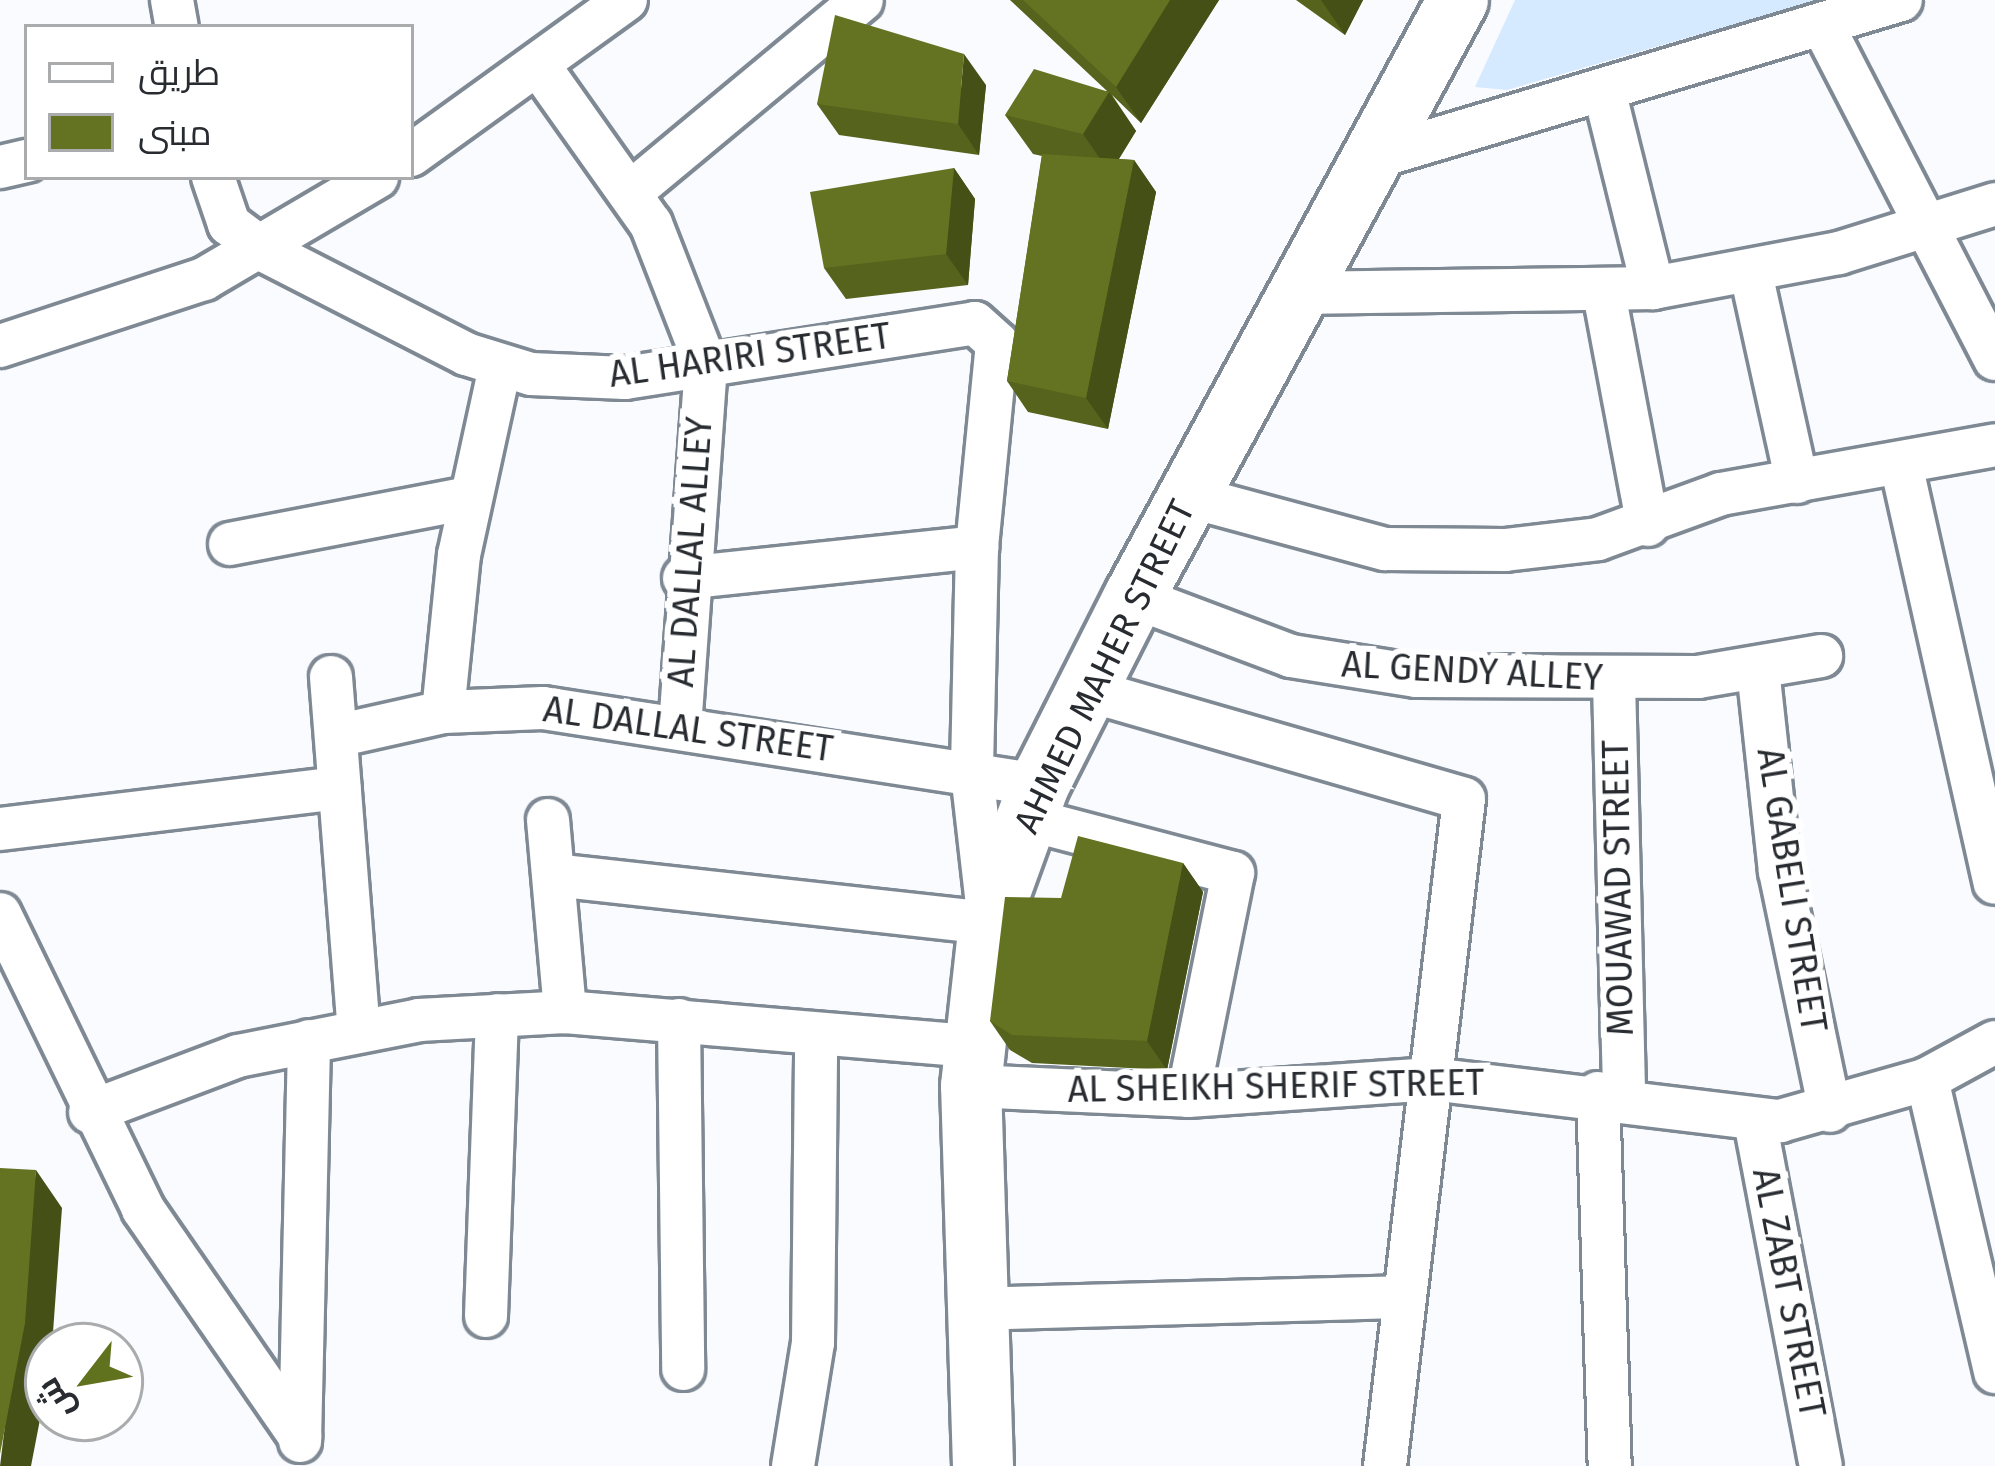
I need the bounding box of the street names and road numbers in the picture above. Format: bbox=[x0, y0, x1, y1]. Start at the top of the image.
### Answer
street label: AL HARIRI STREET bbox=[606, 315, 894, 397]
street label: AL DALLAL ALLEY bbox=[660, 415, 722, 689]
street label: AHMED MAHER STREET bbox=[1006, 493, 1204, 841]
street label: AL GENDY ALLEY bbox=[1340, 644, 1604, 700]
street label: AL DALLAL STREET bbox=[540, 688, 836, 772]
street label: MOUAWAD STREET bbox=[1595, 740, 1643, 1036]
street label: AL GABELI STREET bbox=[1747, 745, 1835, 1035]
street label: AL SHEIKH SHERIF STREET bbox=[1067, 1062, 1485, 1112]
street label: AL ZABT STREET bbox=[1743, 1165, 1833, 1421]

